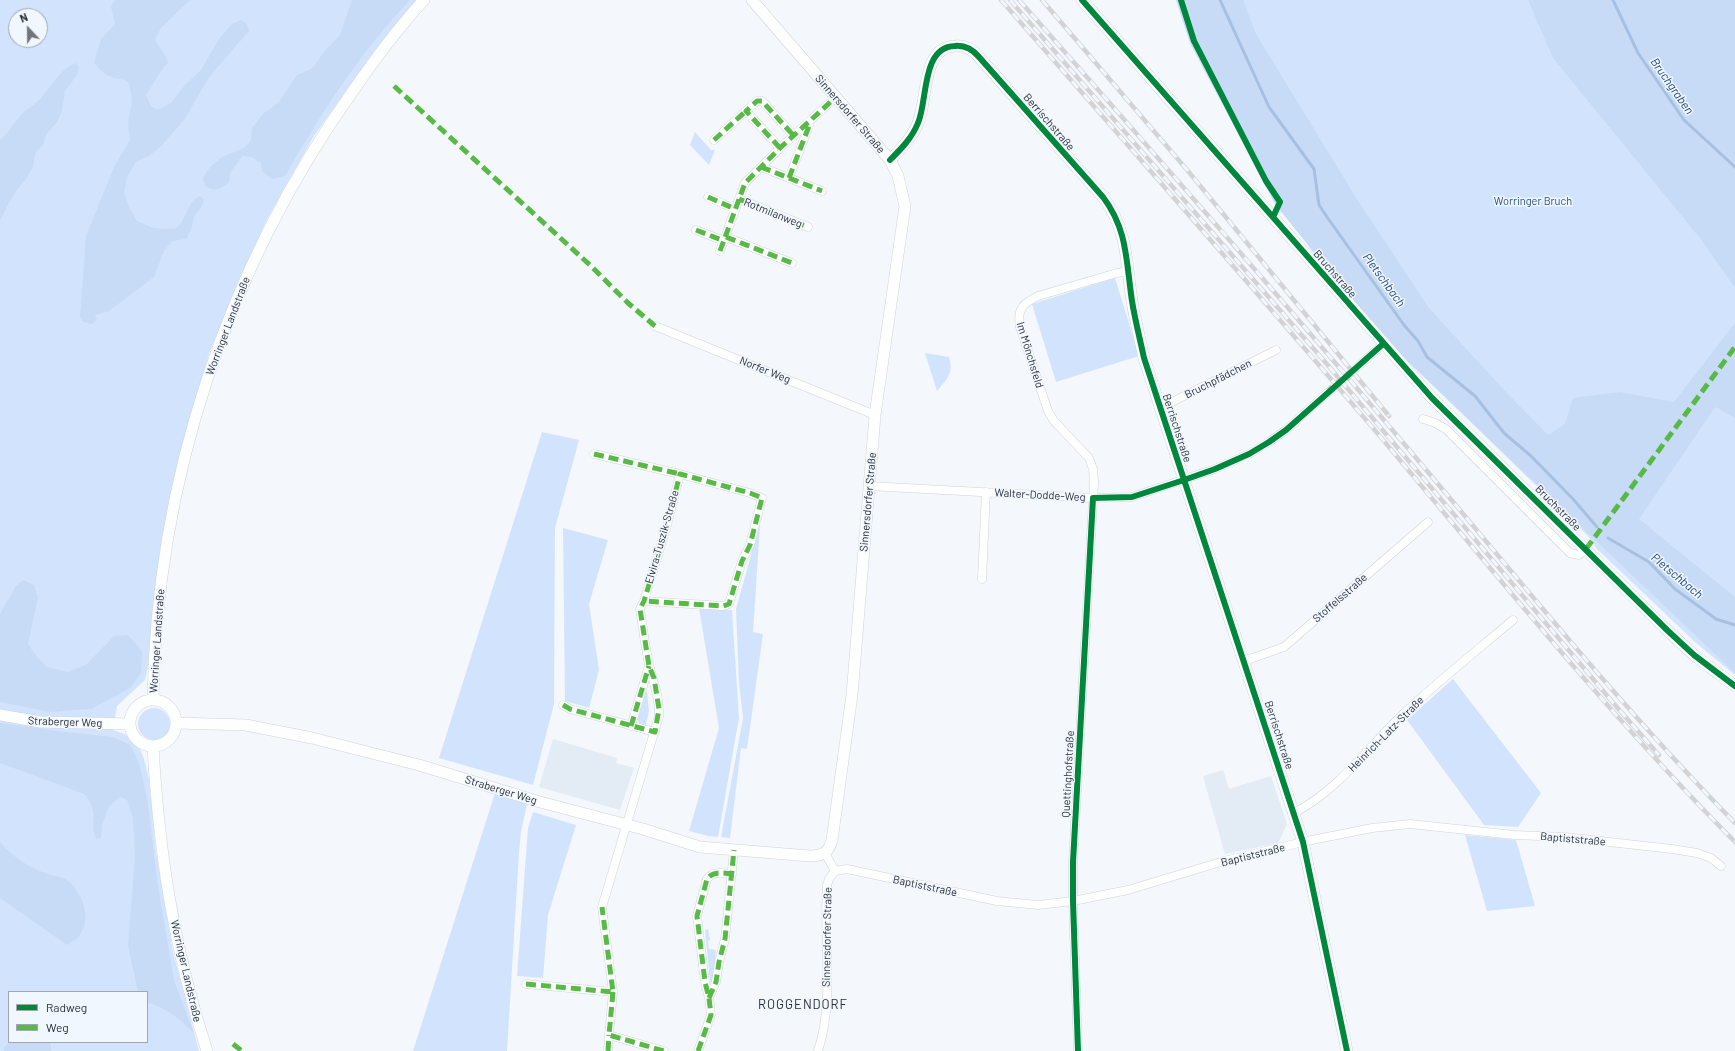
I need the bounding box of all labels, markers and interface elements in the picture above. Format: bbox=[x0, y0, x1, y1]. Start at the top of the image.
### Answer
north arrow bbox=[8, 8, 48, 48]
text: N bbox=[18, 10, 30, 25]
water label: Bruchgraben bbox=[1647, 55, 1697, 117]
street label: Sinnersdorfer Straße bbox=[812, 72, 888, 156]
street label: Berrischstraße bbox=[1021, 91, 1077, 153]
park label: Worringer Bruch bbox=[1494, 194, 1572, 208]
street label: Rotmilanweg bbox=[742, 195, 804, 231]
street label: Bruchstraße bbox=[1311, 247, 1359, 301]
water label: Pletschbach bbox=[1360, 250, 1408, 310]
street label: Worringer Landstraße bbox=[203, 275, 253, 377]
street label: Im Mönchsfeld bbox=[1014, 320, 1046, 390]
street label: Norfer Weg bbox=[738, 354, 792, 386]
street label: Bruchpfädchen bbox=[1182, 357, 1254, 401]
street label: Berrischstraße bbox=[1160, 392, 1194, 464]
street label: Sinnersdorfer Straße bbox=[857, 452, 879, 552]
street label: Bruchstraße bbox=[1532, 482, 1584, 534]
street label: Walter-Dodde-Weg bbox=[994, 486, 1086, 504]
street label: Elvira-Tuszik-Straße bbox=[642, 489, 682, 585]
water label: Pletschbach bbox=[1648, 550, 1706, 602]
street label: Stoffelsstraße bbox=[1310, 571, 1370, 625]
street label: Worringer Landstraße bbox=[147, 588, 167, 694]
street label: Heinrich-Latz-Straße bbox=[1345, 693, 1427, 775]
street label: Berrischstraße bbox=[1262, 699, 1296, 771]
street label: Straberger Weg bbox=[28, 714, 102, 730]
street label: Quettinghofstraße bbox=[1059, 730, 1077, 818]
street label: Straberger Weg bbox=[463, 773, 539, 807]
street label: Baptiststraße bbox=[1540, 830, 1606, 848]
street label: Baptiststraße bbox=[1220, 841, 1286, 869]
street label: Baptiststraße bbox=[892, 873, 958, 899]
street label: Sinnersdorfer Straße bbox=[820, 887, 834, 987]
street label: Worringer Landstraße bbox=[168, 919, 204, 1023]
legend bbox=[8, 991, 148, 1043]
district label: ROGGENDORF bbox=[758, 997, 848, 1013]
text: Radweg bbox=[46, 1000, 87, 1014]
text: Weg bbox=[46, 1020, 69, 1034]

